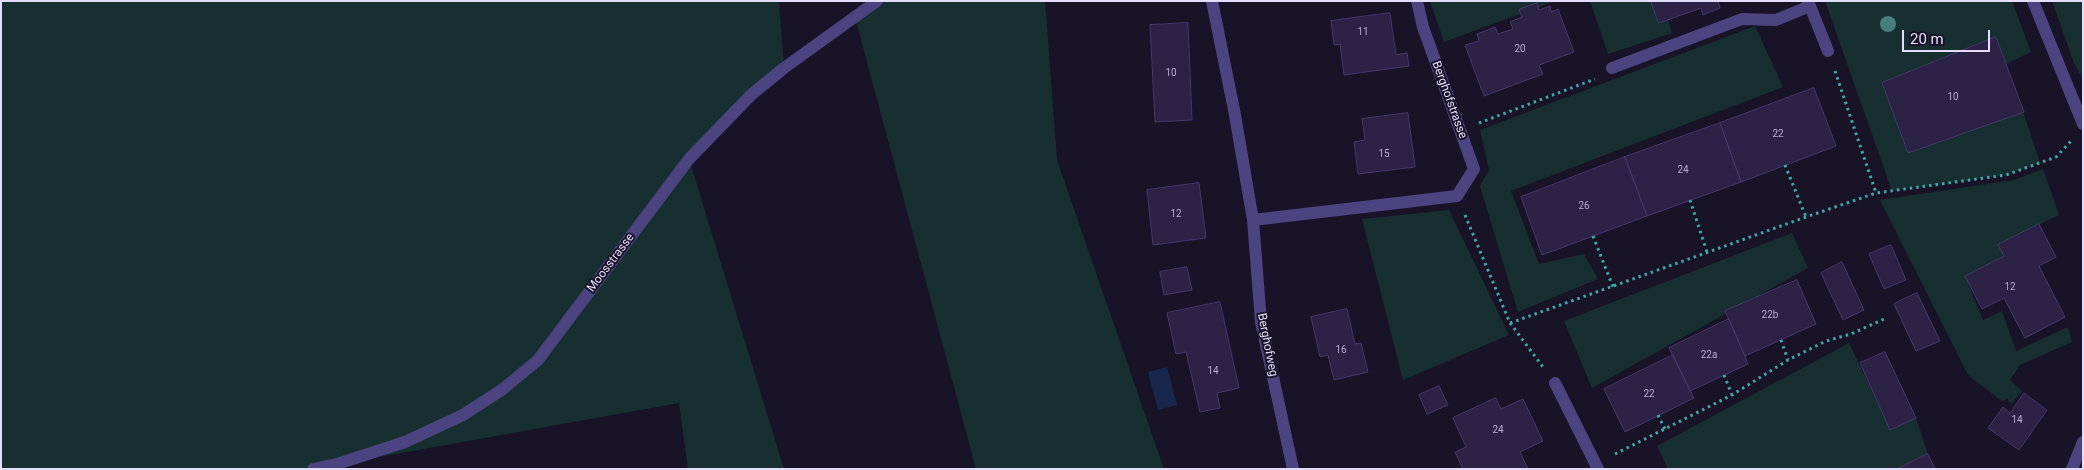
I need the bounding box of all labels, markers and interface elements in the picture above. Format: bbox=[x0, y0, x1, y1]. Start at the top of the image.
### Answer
scale bar bbox=[1904, 20, 1992, 52]
house number: 11 bbox=[1357, 26, 1369, 38]
text: 20 m bbox=[1910, 30, 1944, 48]
house number: 20 bbox=[1514, 43, 1526, 55]
street label: Berghofstrasse bbox=[1428, 59, 1470, 141]
house number: 10 bbox=[1165, 67, 1177, 79]
house number: 10 bbox=[1947, 91, 1959, 103]
house number: 22 bbox=[1772, 128, 1784, 140]
house number: 15 bbox=[1378, 148, 1390, 160]
house number: 24 bbox=[1677, 164, 1689, 176]
house number: 26 bbox=[1578, 200, 1590, 212]
house number: 12 bbox=[1170, 208, 1182, 220]
street label: Moosstrasse bbox=[584, 231, 638, 295]
house number: 12 bbox=[2004, 281, 2016, 293]
house number: 22b bbox=[1762, 309, 1778, 321]
street label: Berghofweg bbox=[1254, 312, 1280, 378]
house number: 16 bbox=[1335, 344, 1347, 356]
house number: 22a bbox=[1701, 349, 1717, 361]
house number: 14 bbox=[1207, 365, 1219, 377]
house number: 22 bbox=[1643, 388, 1655, 400]
house number: 14 bbox=[2011, 414, 2023, 426]
house number: 24 bbox=[1492, 424, 1504, 436]

